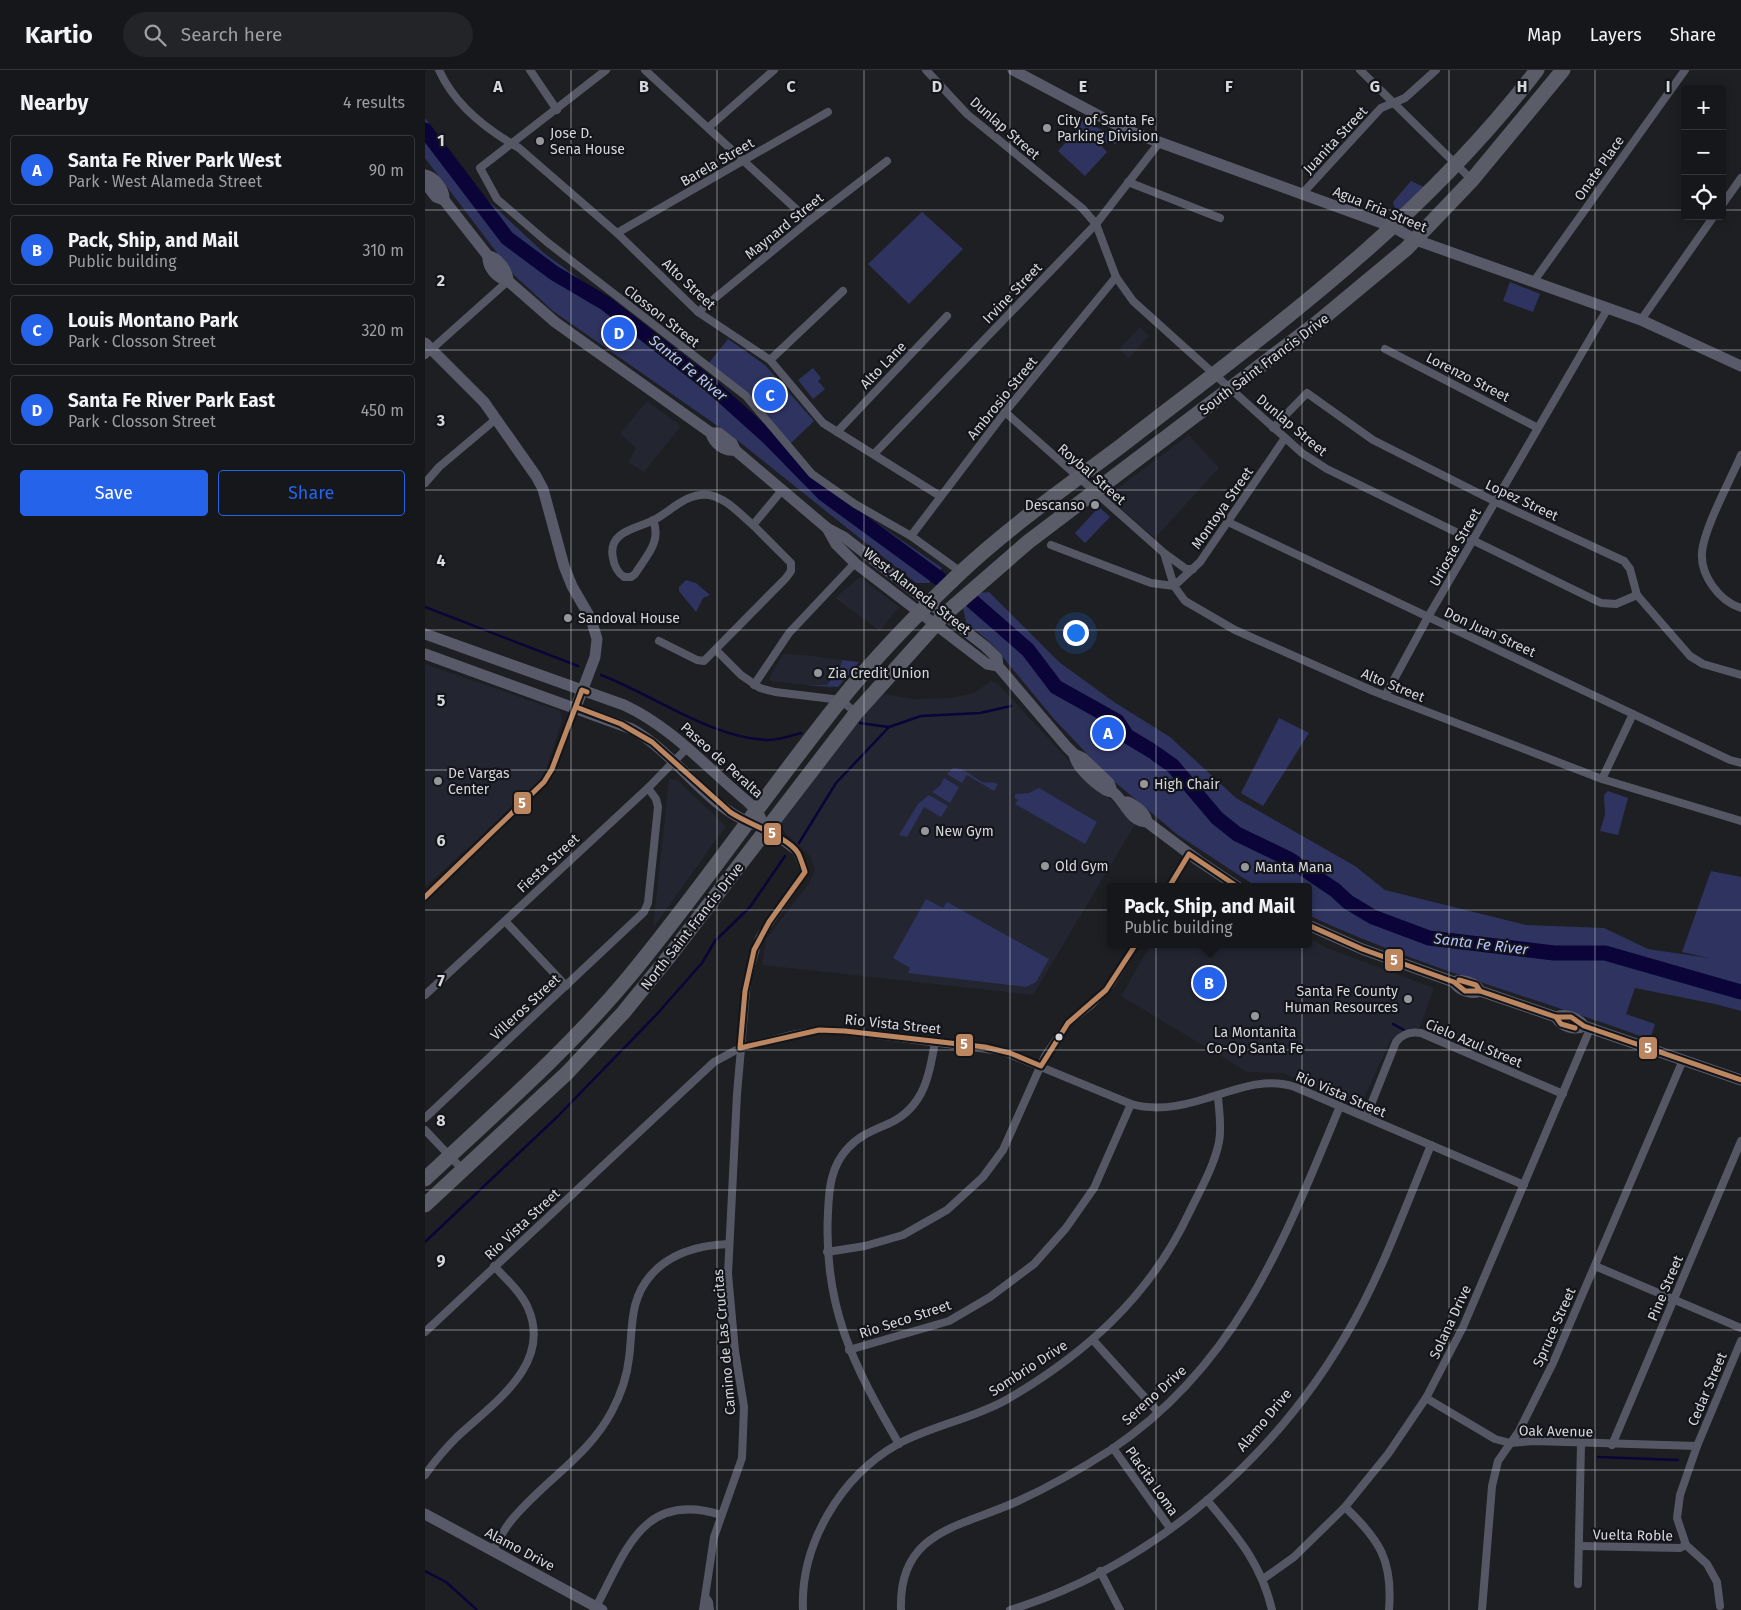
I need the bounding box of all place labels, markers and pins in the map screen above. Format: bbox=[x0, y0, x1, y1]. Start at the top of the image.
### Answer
place label: City of Santa Fe Parking Division bbox=[1057, 112, 1158, 145]
marker: City of Santa Fe Parking Division bbox=[1041, 122, 1053, 134]
place label: Jose D. Sena House bbox=[550, 125, 625, 158]
marker: Jose D. Sena House bbox=[534, 135, 546, 147]
pin: D bbox=[603, 314, 635, 352]
pin: C bbox=[754, 376, 786, 414]
place label: Descanso bbox=[1025, 497, 1085, 514]
marker: Descanso bbox=[1089, 499, 1101, 511]
place label: Sandoval House bbox=[578, 610, 680, 627]
marker: Sandoval House bbox=[562, 612, 574, 624]
place label: Zia Credit Union bbox=[828, 665, 930, 682]
marker: Zia Credit Union bbox=[812, 667, 824, 679]
pin: A bbox=[1092, 714, 1124, 752]
place label: De Vargas Center bbox=[448, 765, 510, 798]
marker: De Vargas Center bbox=[432, 775, 444, 787]
place label: High Chair bbox=[1154, 776, 1220, 793]
marker: High Chair bbox=[1138, 778, 1150, 790]
place label: New Gym bbox=[935, 823, 994, 840]
marker: New Gym bbox=[919, 825, 931, 837]
place label: Old Gym bbox=[1055, 858, 1109, 875]
place label: Manta Mana bbox=[1255, 859, 1332, 876]
marker: Old Gym bbox=[1039, 860, 1051, 872]
marker: Manta Mana bbox=[1239, 861, 1251, 873]
pin: B bbox=[1193, 964, 1225, 1002]
place label: Santa Fe County Human Resources bbox=[1284, 983, 1398, 1016]
marker: Santa Fe County Human Resources bbox=[1402, 993, 1414, 1005]
marker: La Montanita Co-Op Santa Fe bbox=[1249, 1010, 1261, 1022]
place label: La Montanita Co-Op Santa Fe bbox=[1207, 1024, 1303, 1057]
unlabelled marker bbox=[1054, 1032, 1064, 1042]

